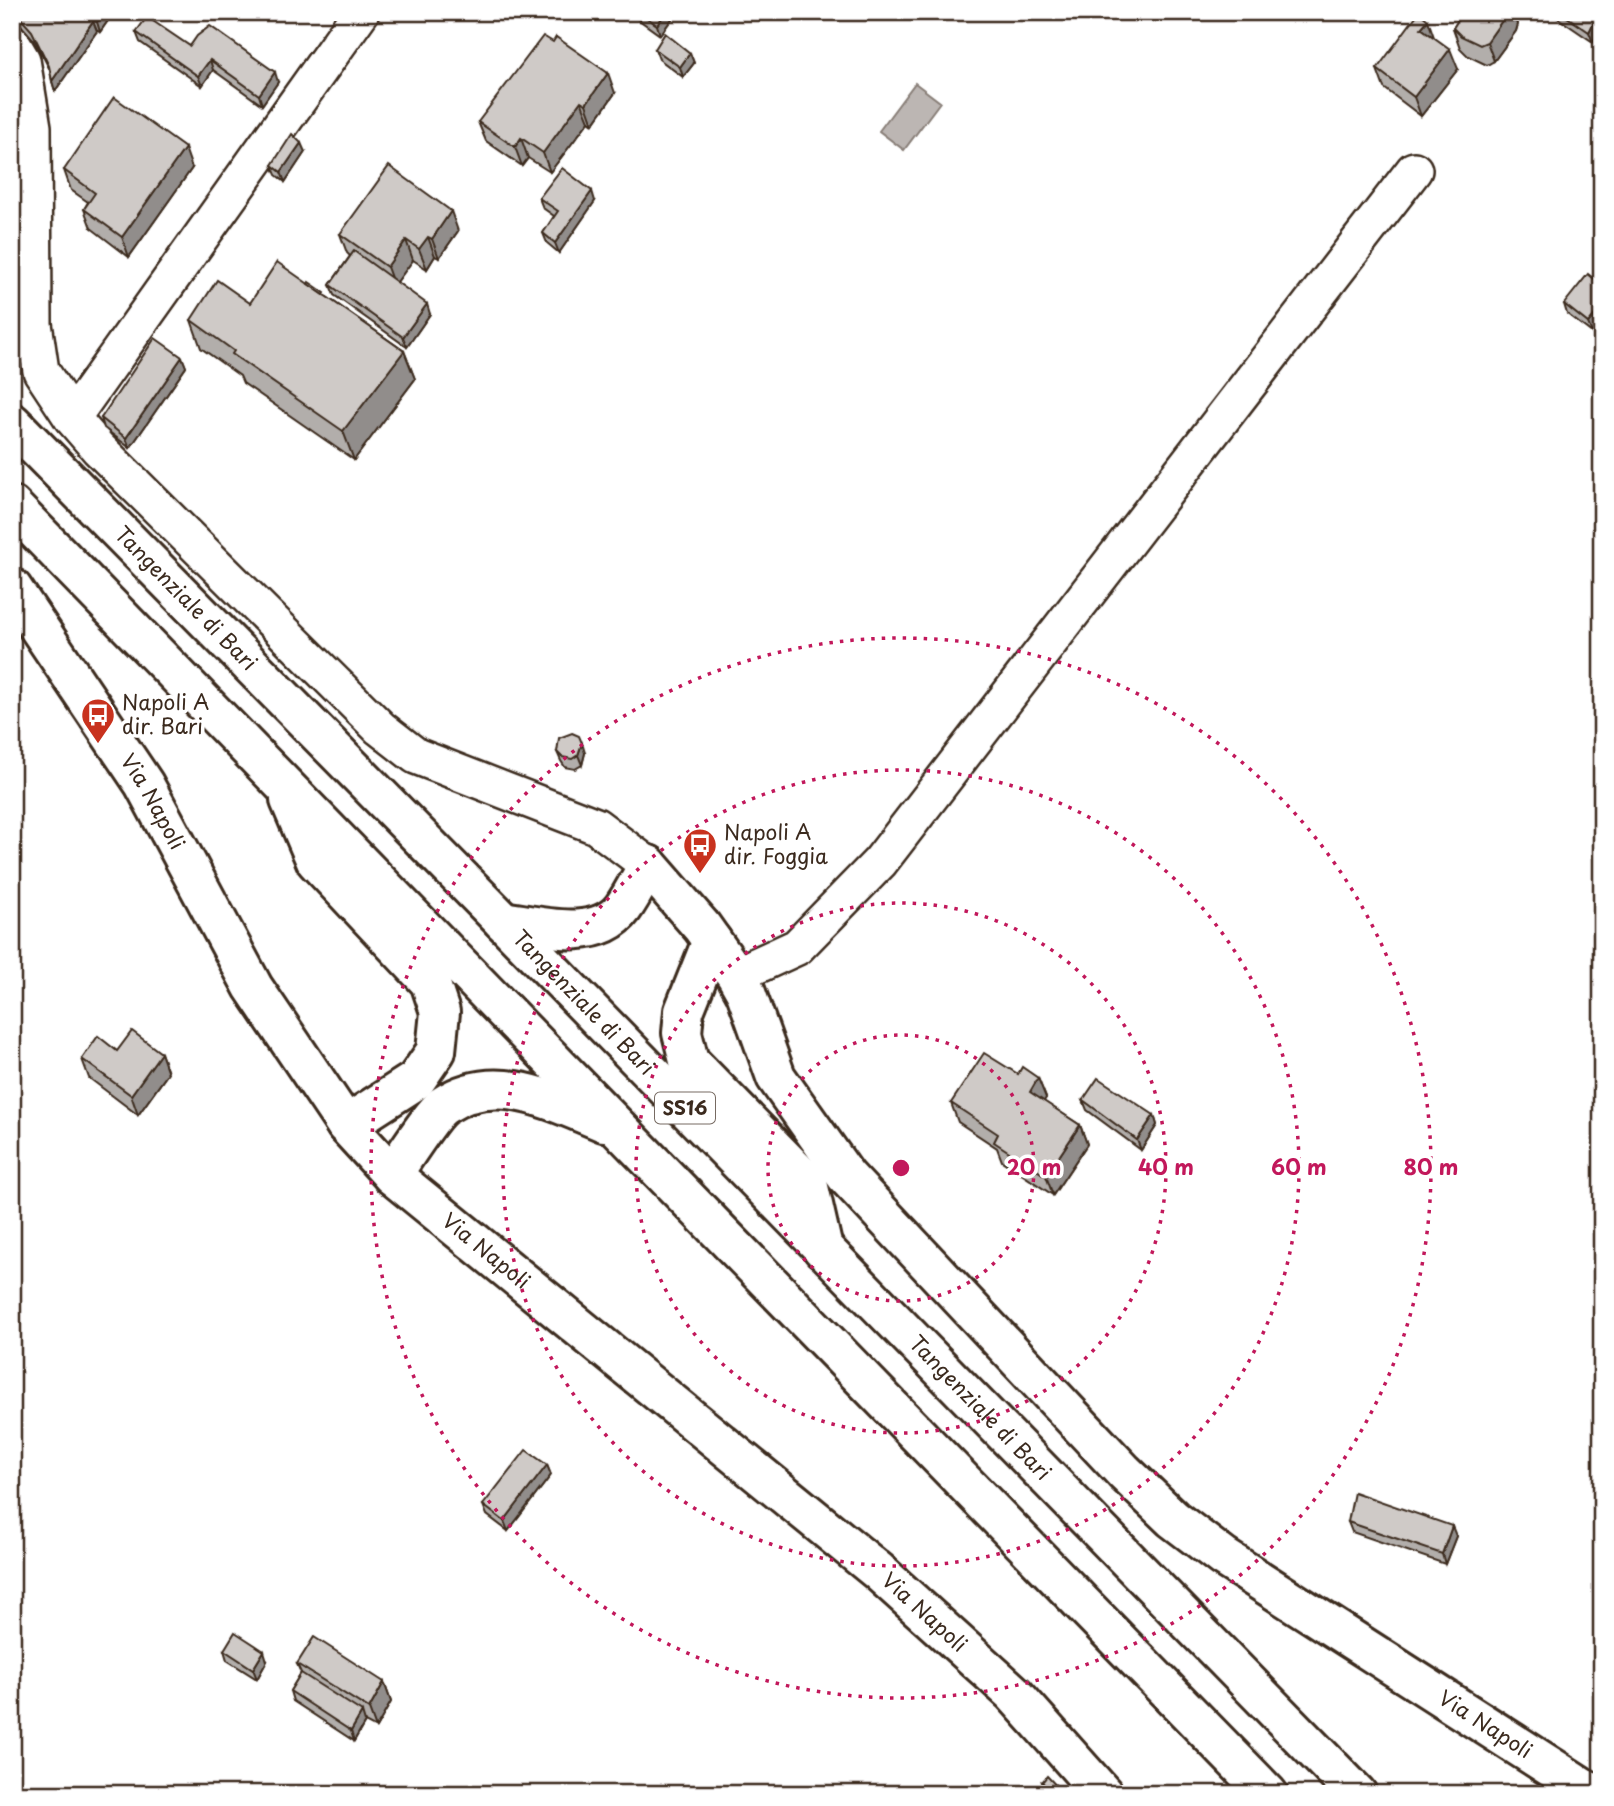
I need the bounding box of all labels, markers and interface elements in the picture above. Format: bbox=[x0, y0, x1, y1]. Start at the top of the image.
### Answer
street label: Tangenziale di Bari bbox=[108, 518, 266, 677]
place label: Napoli A dir. Bari bbox=[122, 685, 209, 741]
bus stop icon: Napoli A dir. Bari bbox=[79, 696, 117, 745]
street label: Via Napoli bbox=[114, 746, 194, 855]
place label: Napoli A dir. Foggia bbox=[724, 815, 828, 871]
bus stop icon: Napoli A dir. Foggia bbox=[681, 826, 719, 875]
street label: Tangenziale di Bari bbox=[506, 922, 663, 1081]
road number: SS16 bbox=[655, 1092, 715, 1124]
text: 20 m bbox=[1007, 1150, 1061, 1182]
text: 40 m bbox=[1138, 1150, 1194, 1182]
text: 60 m bbox=[1271, 1150, 1327, 1182]
text: 80 m bbox=[1404, 1150, 1458, 1182]
centre of rings bbox=[889, 1156, 913, 1180]
street label: Via Napoli bbox=[436, 1204, 538, 1296]
street label: Tangenziale di Bari bbox=[903, 1327, 1060, 1487]
street label: Via Napoli bbox=[875, 1564, 975, 1659]
street label: Via Napoli bbox=[1433, 1681, 1539, 1765]

